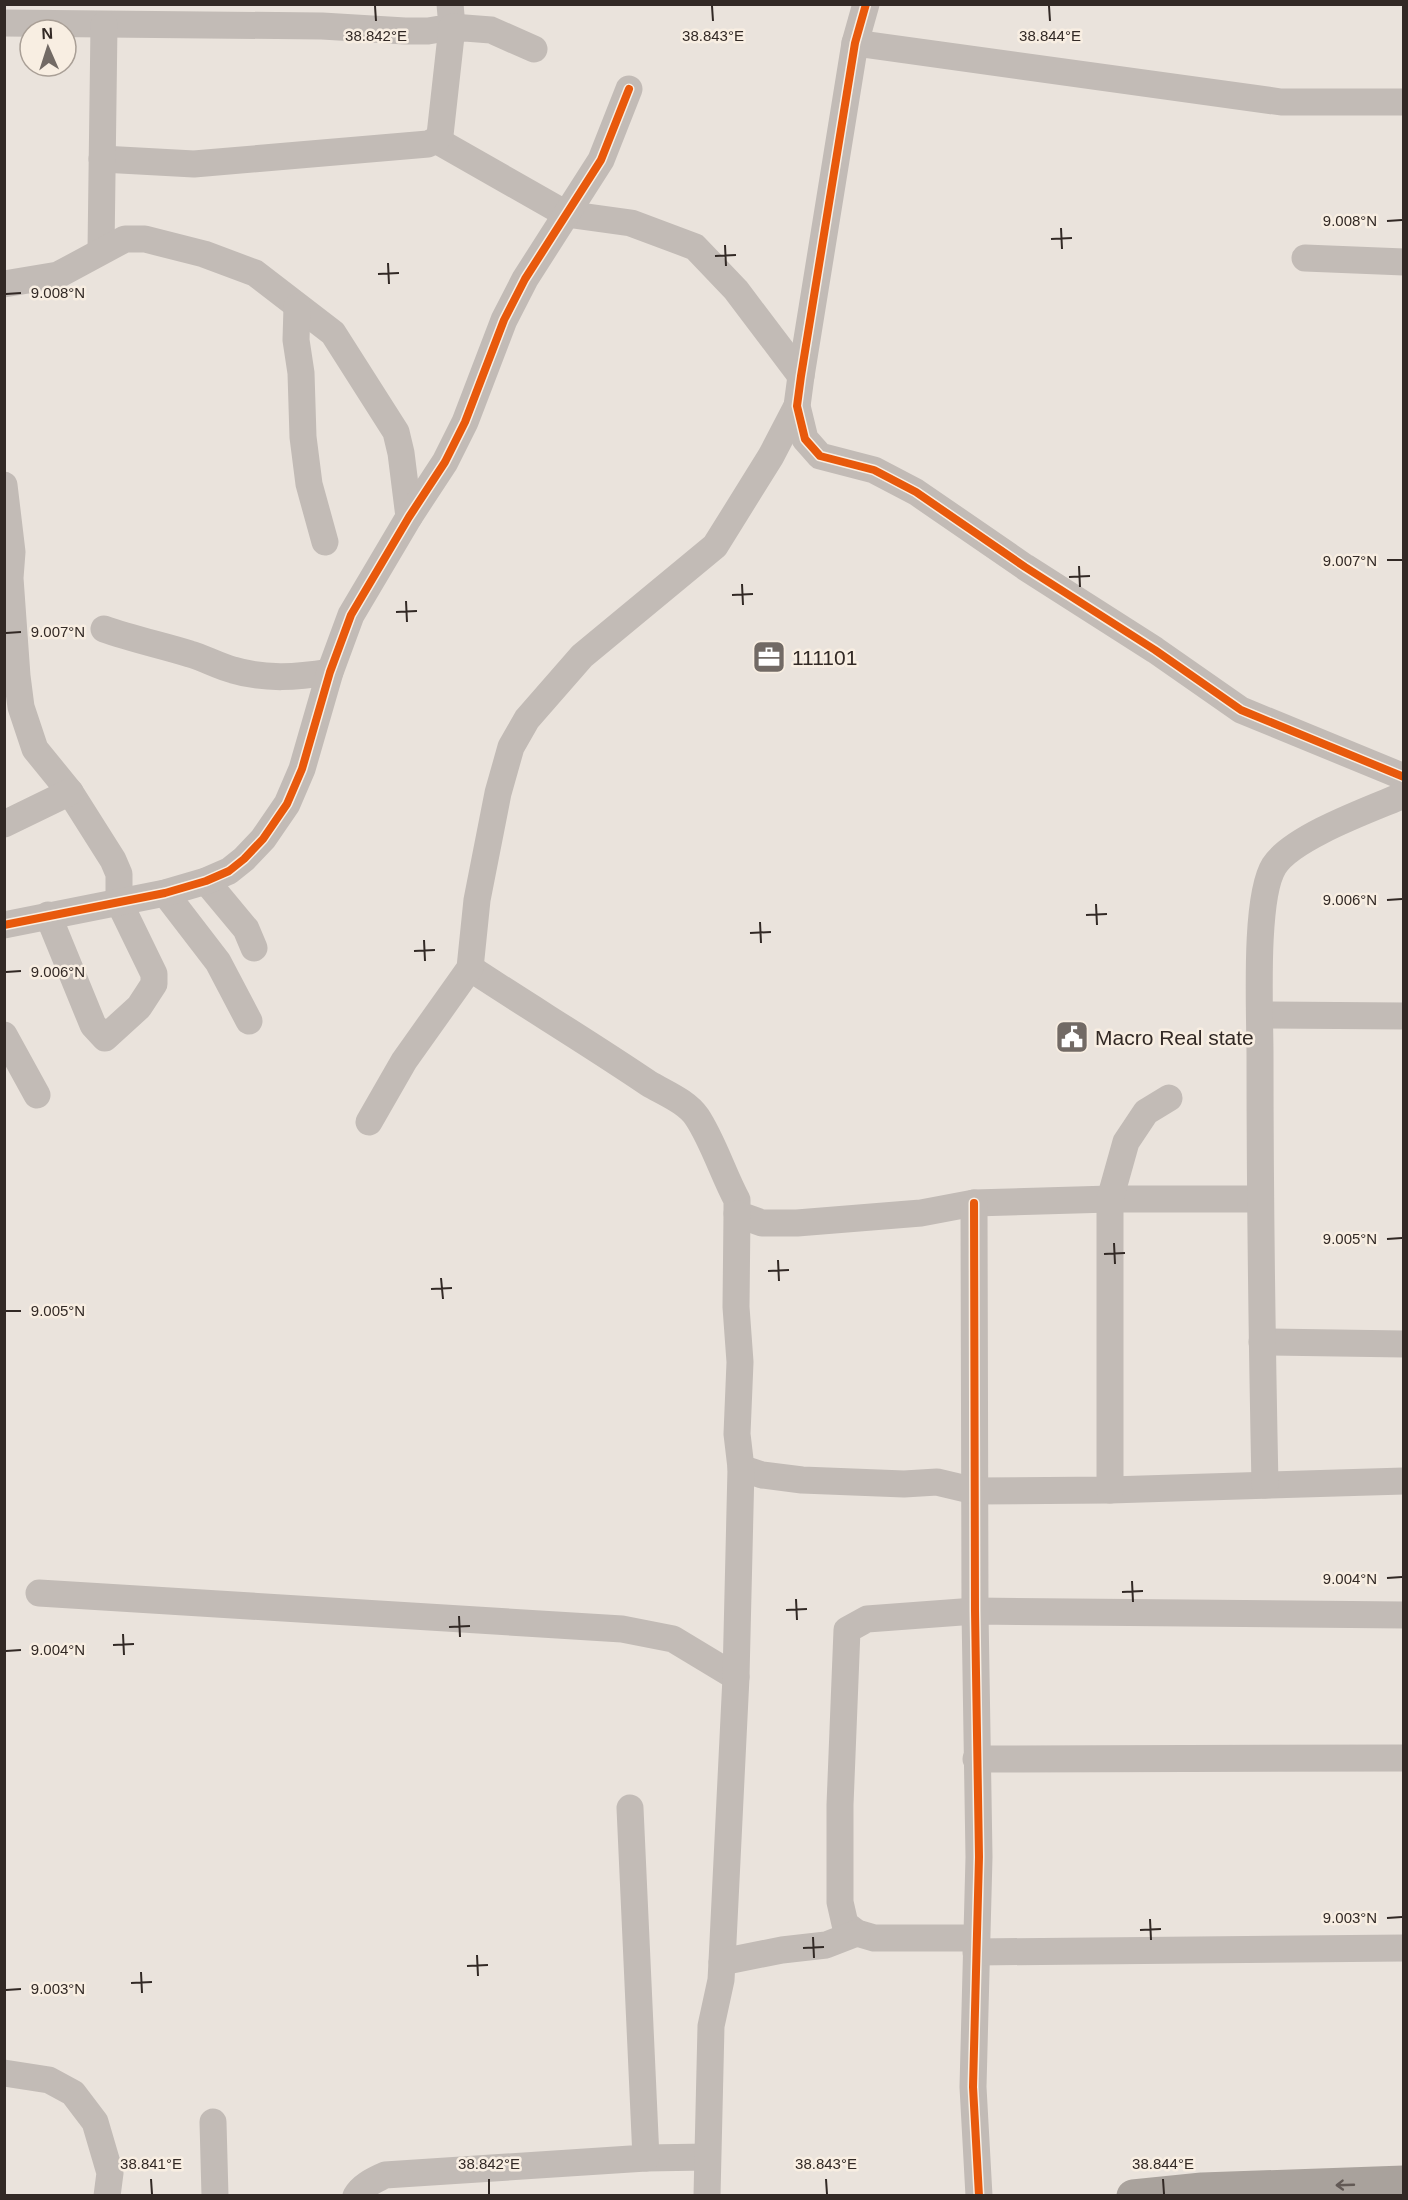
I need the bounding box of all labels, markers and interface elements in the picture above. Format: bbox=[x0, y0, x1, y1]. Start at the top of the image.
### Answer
north arrow bbox=[18, 18, 78, 78]
text: N bbox=[41, 25, 53, 42]
text: 38.842°E bbox=[345, 27, 407, 44]
text: 38.843°E bbox=[682, 27, 744, 44]
text: 38.844°E bbox=[1019, 27, 1081, 44]
text: 9.008°N bbox=[1323, 212, 1377, 229]
text: 9.008°N bbox=[31, 284, 85, 301]
text: 9.007°N bbox=[1323, 552, 1377, 569]
text: 9.007°N bbox=[31, 623, 85, 640]
office icon: 111101 bbox=[751, 639, 787, 675]
place label: 111101 bbox=[792, 646, 857, 669]
text: 9.006°N bbox=[1323, 891, 1377, 908]
text: 9.006°N bbox=[31, 963, 85, 980]
public building icon: Macro Real state bbox=[1054, 1019, 1090, 1055]
place label: Macro Real state bbox=[1095, 1026, 1254, 1049]
text: 9.005°N bbox=[1323, 1230, 1377, 1247]
text: 9.005°N bbox=[31, 1302, 85, 1319]
text: 9.004°N bbox=[1323, 1570, 1377, 1587]
text: 9.004°N bbox=[31, 1641, 85, 1658]
text: 9.003°N bbox=[1323, 1909, 1377, 1926]
text: 9.003°N bbox=[31, 1980, 85, 1997]
text: 38.841°E bbox=[120, 2155, 182, 2172]
text: 38.842°E bbox=[458, 2155, 520, 2172]
text: 38.843°E bbox=[795, 2155, 857, 2172]
text: 38.844°E bbox=[1132, 2155, 1194, 2172]
one-way arrow bbox=[1336, 2179, 1356, 2190]

